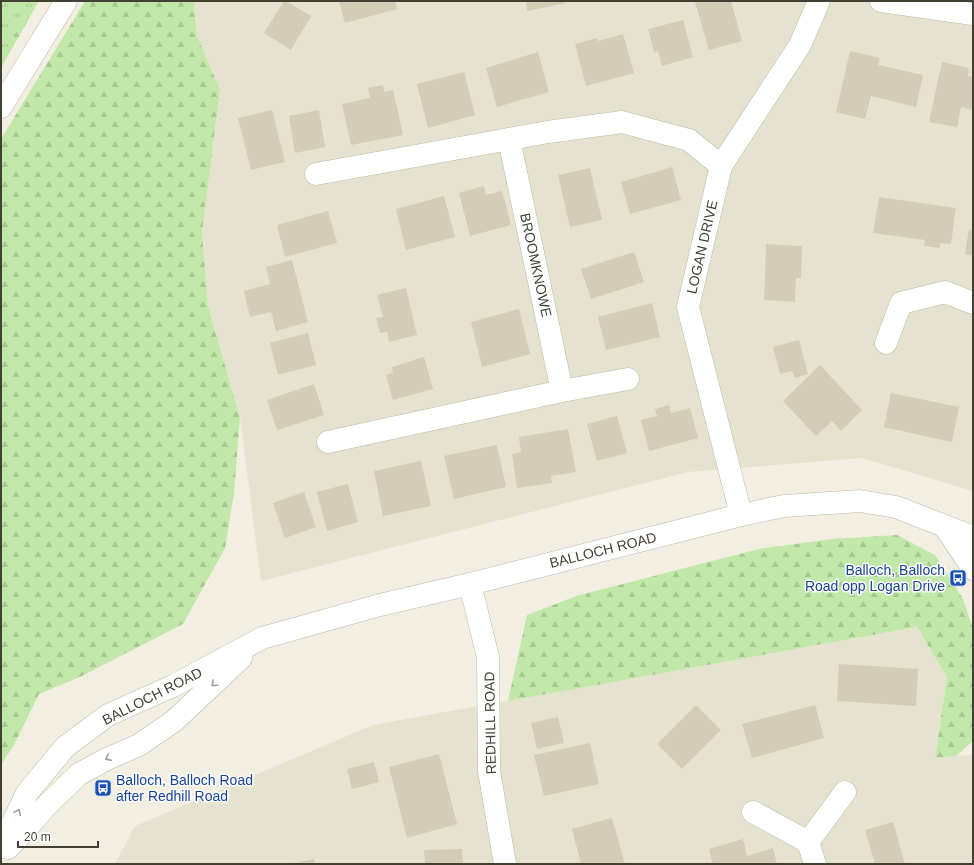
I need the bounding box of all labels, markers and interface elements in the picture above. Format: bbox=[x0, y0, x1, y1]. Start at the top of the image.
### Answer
street label: LOGAN DRIVE bbox=[683, 199, 721, 295]
street label: BROOMKNOWE bbox=[517, 212, 555, 318]
street label: BALLOCH ROAD bbox=[548, 529, 658, 571]
place label: Balloch, Balloch Road opp Logan Drive bbox=[805, 562, 945, 594]
bus stop icon: Balloch, Balloch Road opp Logan Drive bbox=[948, 568, 968, 588]
street label: BALLOCH ROAD bbox=[99, 664, 205, 728]
street label: REDHILL ROAD bbox=[481, 671, 499, 775]
one-way arrow bbox=[211, 679, 219, 687]
one-way arrow bbox=[105, 753, 113, 761]
place label: Balloch, Balloch Road after Redhill Road bbox=[116, 772, 253, 804]
bus stop icon: Balloch, Balloch Road after Redhill Road bbox=[93, 778, 113, 798]
one-way arrow bbox=[13, 809, 21, 816]
scale bar bbox=[18, 823, 98, 849]
text: 20 m bbox=[24, 830, 51, 844]

